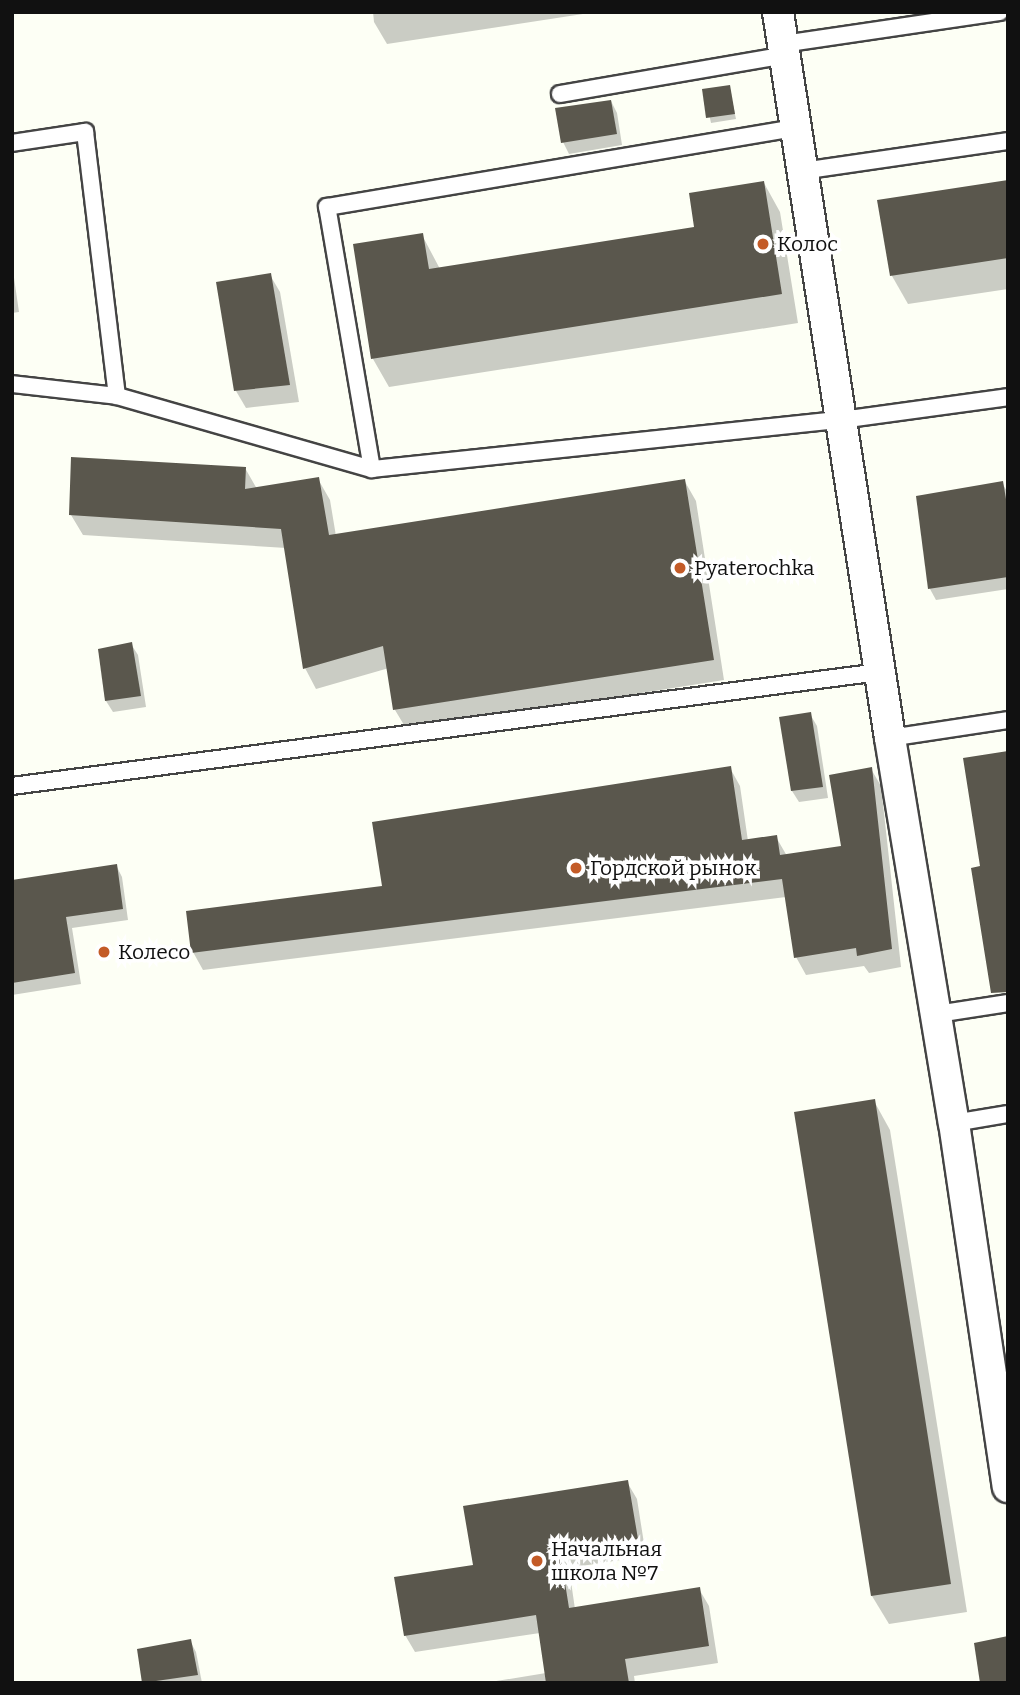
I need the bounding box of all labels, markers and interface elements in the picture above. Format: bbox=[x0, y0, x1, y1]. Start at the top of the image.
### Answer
place label: Колос bbox=[777, 231, 838, 257]
marker: Колос bbox=[755, 236, 771, 252]
place label: Pyaterochka bbox=[694, 555, 814, 581]
marker: Pyaterochka bbox=[672, 560, 688, 576]
place label: Гордской рынок bbox=[590, 855, 757, 881]
marker: Гордской рынок bbox=[568, 860, 584, 876]
place label: Колесо bbox=[118, 939, 190, 965]
marker: Колесо bbox=[96, 944, 112, 960]
place label: Начальная школа №7 bbox=[551, 1536, 662, 1586]
marker: Начальная школа №7 bbox=[529, 1553, 545, 1569]

